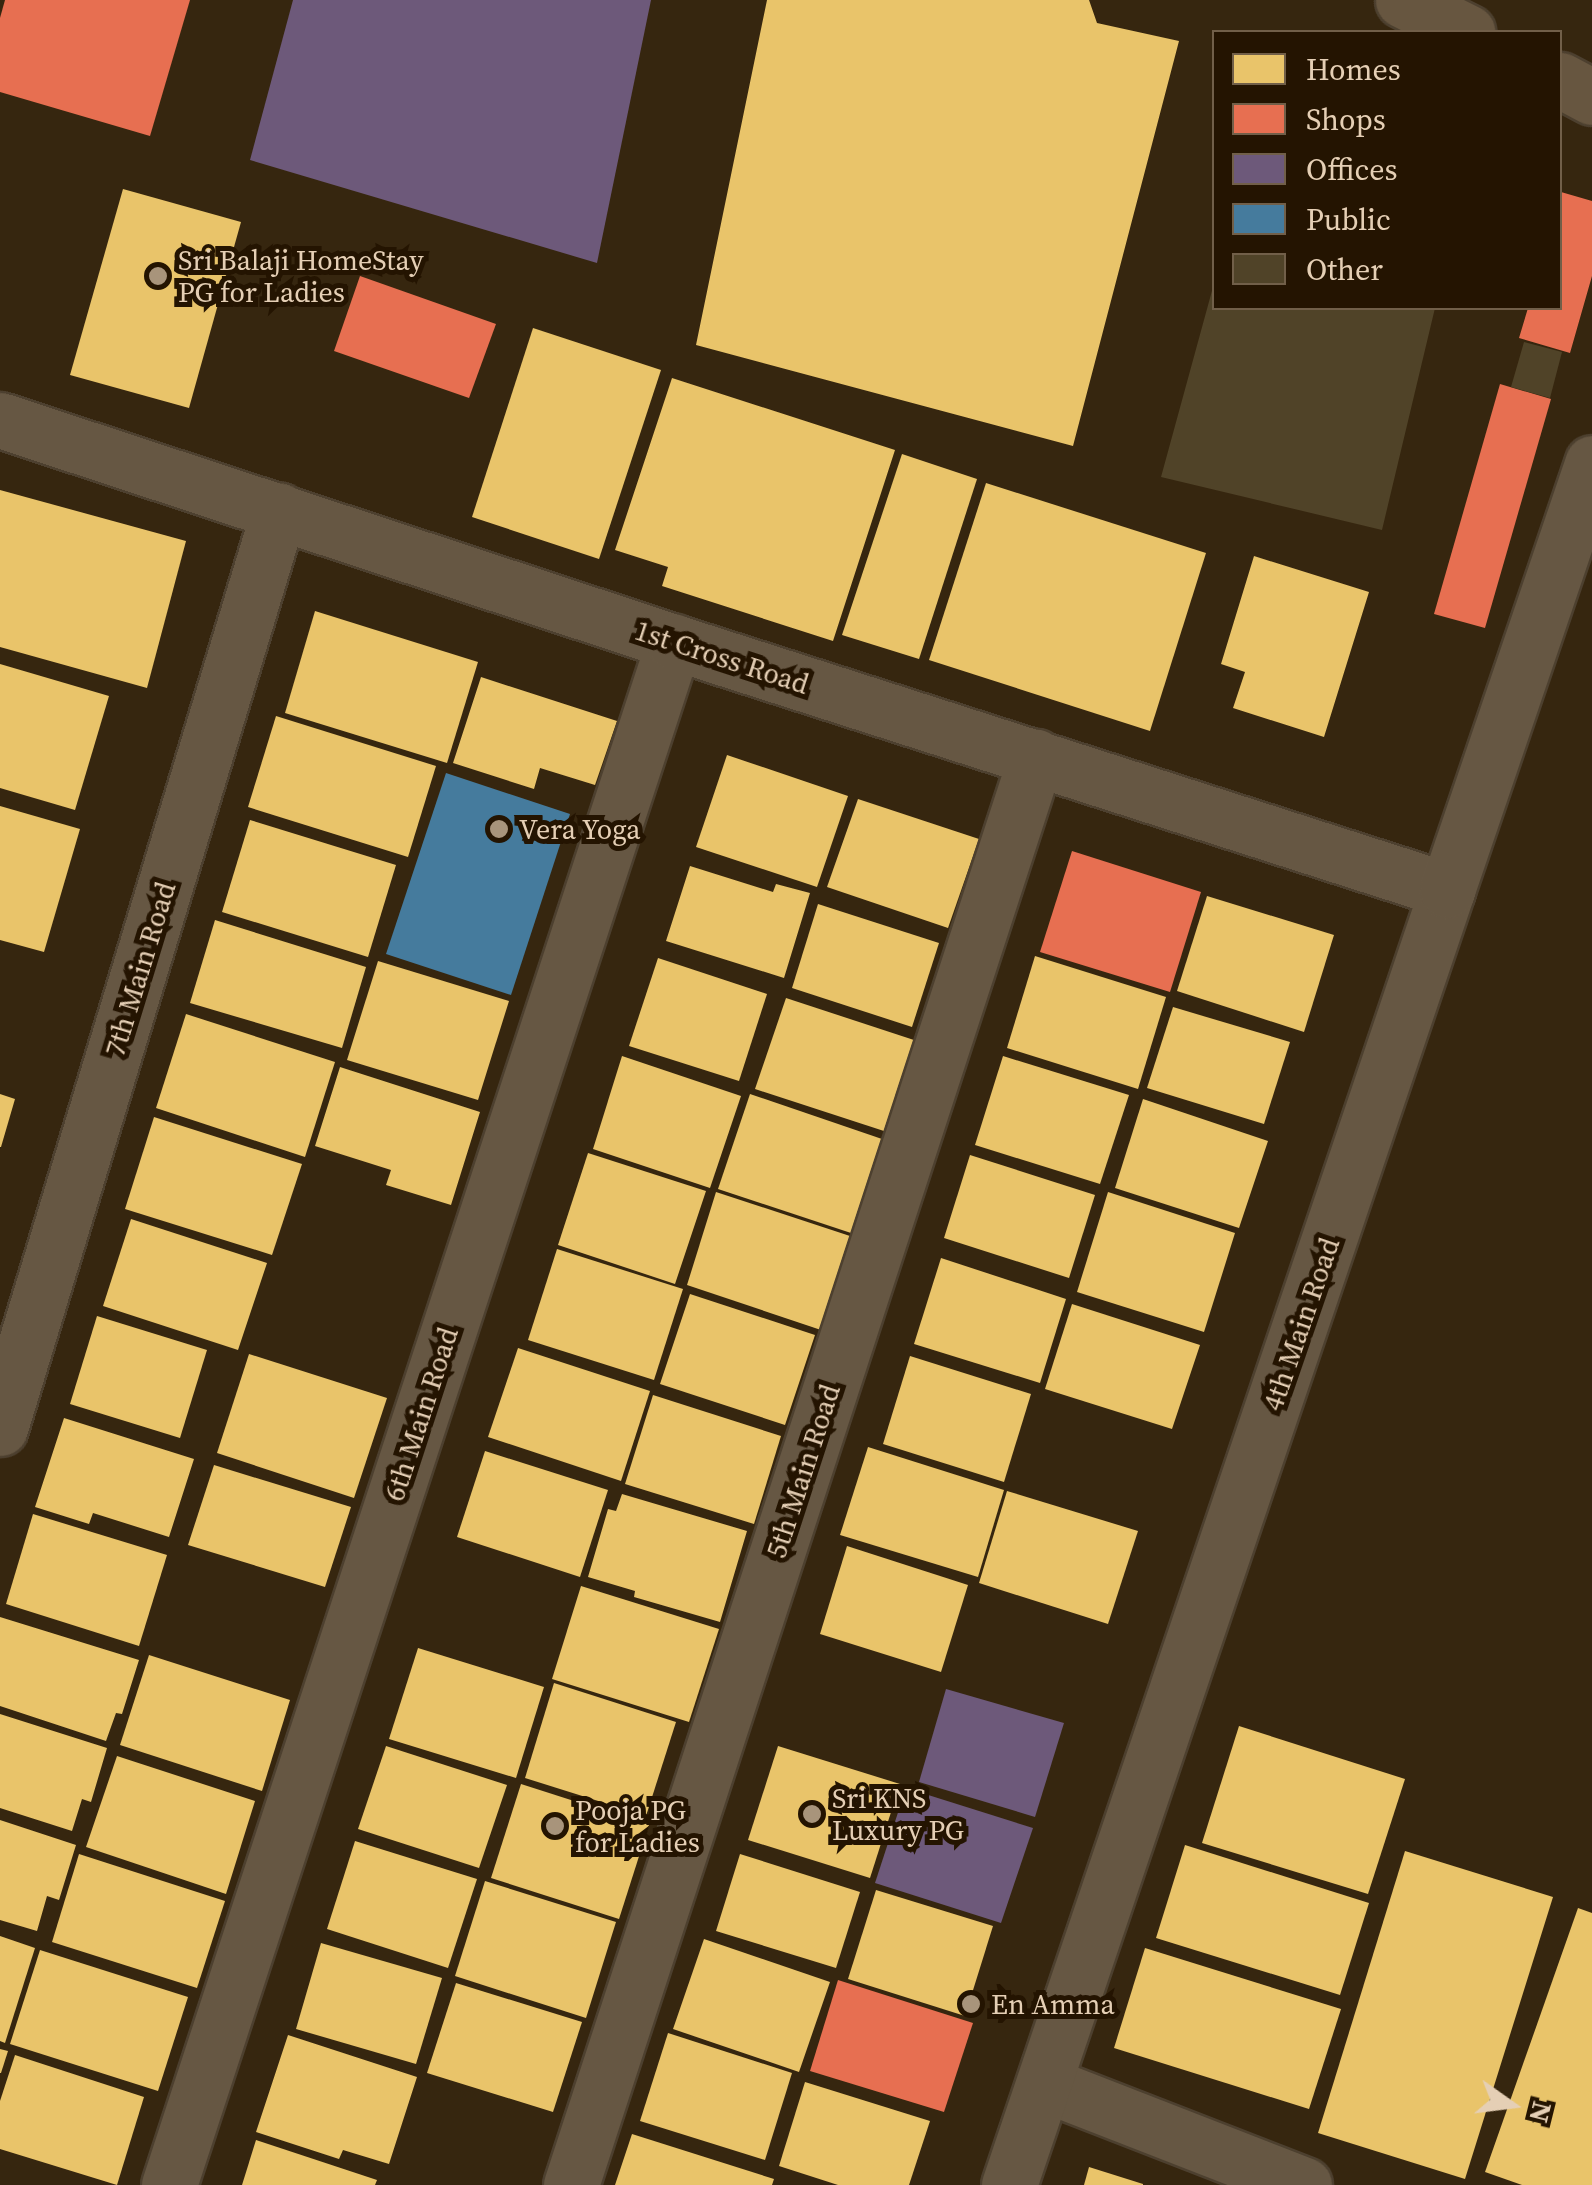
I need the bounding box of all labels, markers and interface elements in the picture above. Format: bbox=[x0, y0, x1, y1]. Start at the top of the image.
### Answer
legend bbox=[1212, 30, 1562, 310]
text: Homes bbox=[1306, 49, 1401, 90]
text: Shops bbox=[1306, 99, 1386, 140]
text: Offices bbox=[1306, 149, 1398, 190]
text: Public bbox=[1306, 199, 1391, 240]
place label: Sri Balaji HomeStay PG for Ladies bbox=[178, 243, 424, 309]
text: Other bbox=[1306, 249, 1383, 290]
marker: Sri Balaji HomeStay PG for Ladies bbox=[147, 265, 169, 287]
street label: 1st Cross Road bbox=[631, 613, 813, 701]
place label: Vera Yoga bbox=[519, 812, 641, 846]
marker: Vera Yoga bbox=[488, 818, 510, 840]
street label: 7th Main Road bbox=[98, 878, 182, 1060]
street label: 4th Main Road bbox=[1256, 1233, 1346, 1415]
street label: 6th Main Road bbox=[377, 1323, 465, 1505]
street label: 5th Main Road bbox=[759, 1380, 847, 1562]
place label: Sri KNS Luxury PG bbox=[832, 1781, 964, 1847]
place label: Pooja PG for Ladies bbox=[575, 1793, 700, 1859]
marker: Sri KNS Luxury PG bbox=[801, 1803, 823, 1825]
marker: Pooja PG for Ladies bbox=[544, 1815, 566, 1837]
place label: En Amma bbox=[991, 1987, 1115, 2021]
marker: En Amma bbox=[960, 1993, 982, 2015]
north arrow bbox=[1462, 2055, 1562, 2155]
text: N bbox=[1520, 2098, 1562, 2127]

